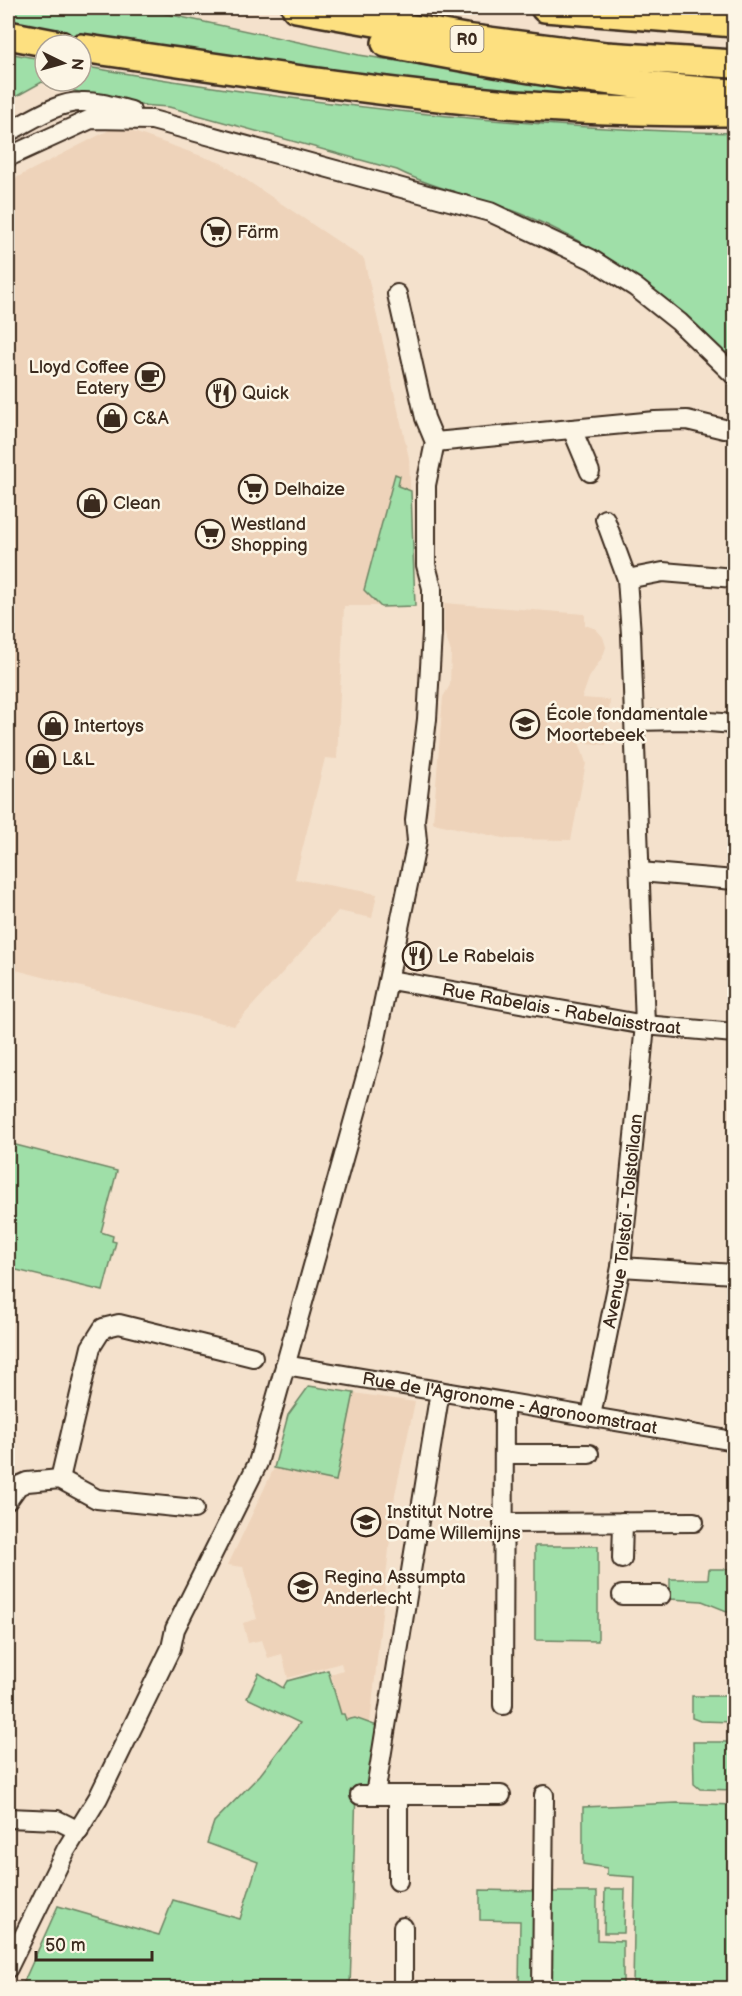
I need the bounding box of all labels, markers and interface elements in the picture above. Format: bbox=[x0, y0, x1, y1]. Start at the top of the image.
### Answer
road number: R0 bbox=[450, 26, 484, 52]
north arrow bbox=[33, 33, 93, 93]
text: N bbox=[66, 57, 86, 71]
supermarket icon: Färm bbox=[200, 216, 232, 248]
place label: Färm bbox=[237, 222, 279, 243]
place label: Lloyd Coffee Eatery bbox=[29, 357, 130, 399]
cafe icon: Lloyd Coffee Eatery bbox=[134, 361, 166, 393]
restaurant icon: Quick bbox=[205, 377, 237, 409]
place label: Quick bbox=[242, 383, 289, 404]
shop icon: C&A bbox=[96, 402, 128, 434]
place label: C&A bbox=[133, 408, 169, 429]
supermarket icon: Delhaize bbox=[237, 473, 269, 505]
place label: Delhaize bbox=[274, 479, 345, 500]
shop icon: Clean bbox=[76, 487, 108, 519]
place label: Clean bbox=[113, 493, 161, 514]
place label: Westland Shopping bbox=[231, 514, 308, 556]
supermarket icon: Westland Shopping bbox=[194, 518, 226, 550]
place label: École fondamentale Moortebeek bbox=[546, 702, 708, 746]
school or university icon: École fondamentale Moortebeek bbox=[509, 708, 541, 740]
shop icon: Intertoys bbox=[37, 710, 69, 742]
place label: Intertoys bbox=[74, 716, 144, 737]
shop icon: L&L bbox=[25, 743, 57, 775]
place label: L&L bbox=[62, 749, 95, 770]
restaurant icon: Le Rabelais bbox=[401, 940, 433, 972]
place label: Le Rabelais bbox=[438, 946, 534, 967]
street label: Rue Rabelais - Rabelaisstraat bbox=[440, 979, 682, 1039]
street label: Avenue Tolstoï - Tolstoïlaan bbox=[599, 1113, 647, 1330]
street label: Rue de l'Agronome - Agronoomstraat bbox=[361, 1368, 659, 1439]
place label: Institut Notre Dame Willemijns bbox=[387, 1502, 521, 1544]
school or university icon: Institut Notre Dame Willemijns bbox=[350, 1506, 382, 1538]
place label: Regina Assumpta Anderlecht bbox=[324, 1567, 466, 1609]
school or university icon: Regina Assumpta Anderlecht bbox=[287, 1571, 319, 1603]
scale bar bbox=[36, 1924, 152, 1962]
text: 50 m bbox=[45, 1935, 86, 1956]

